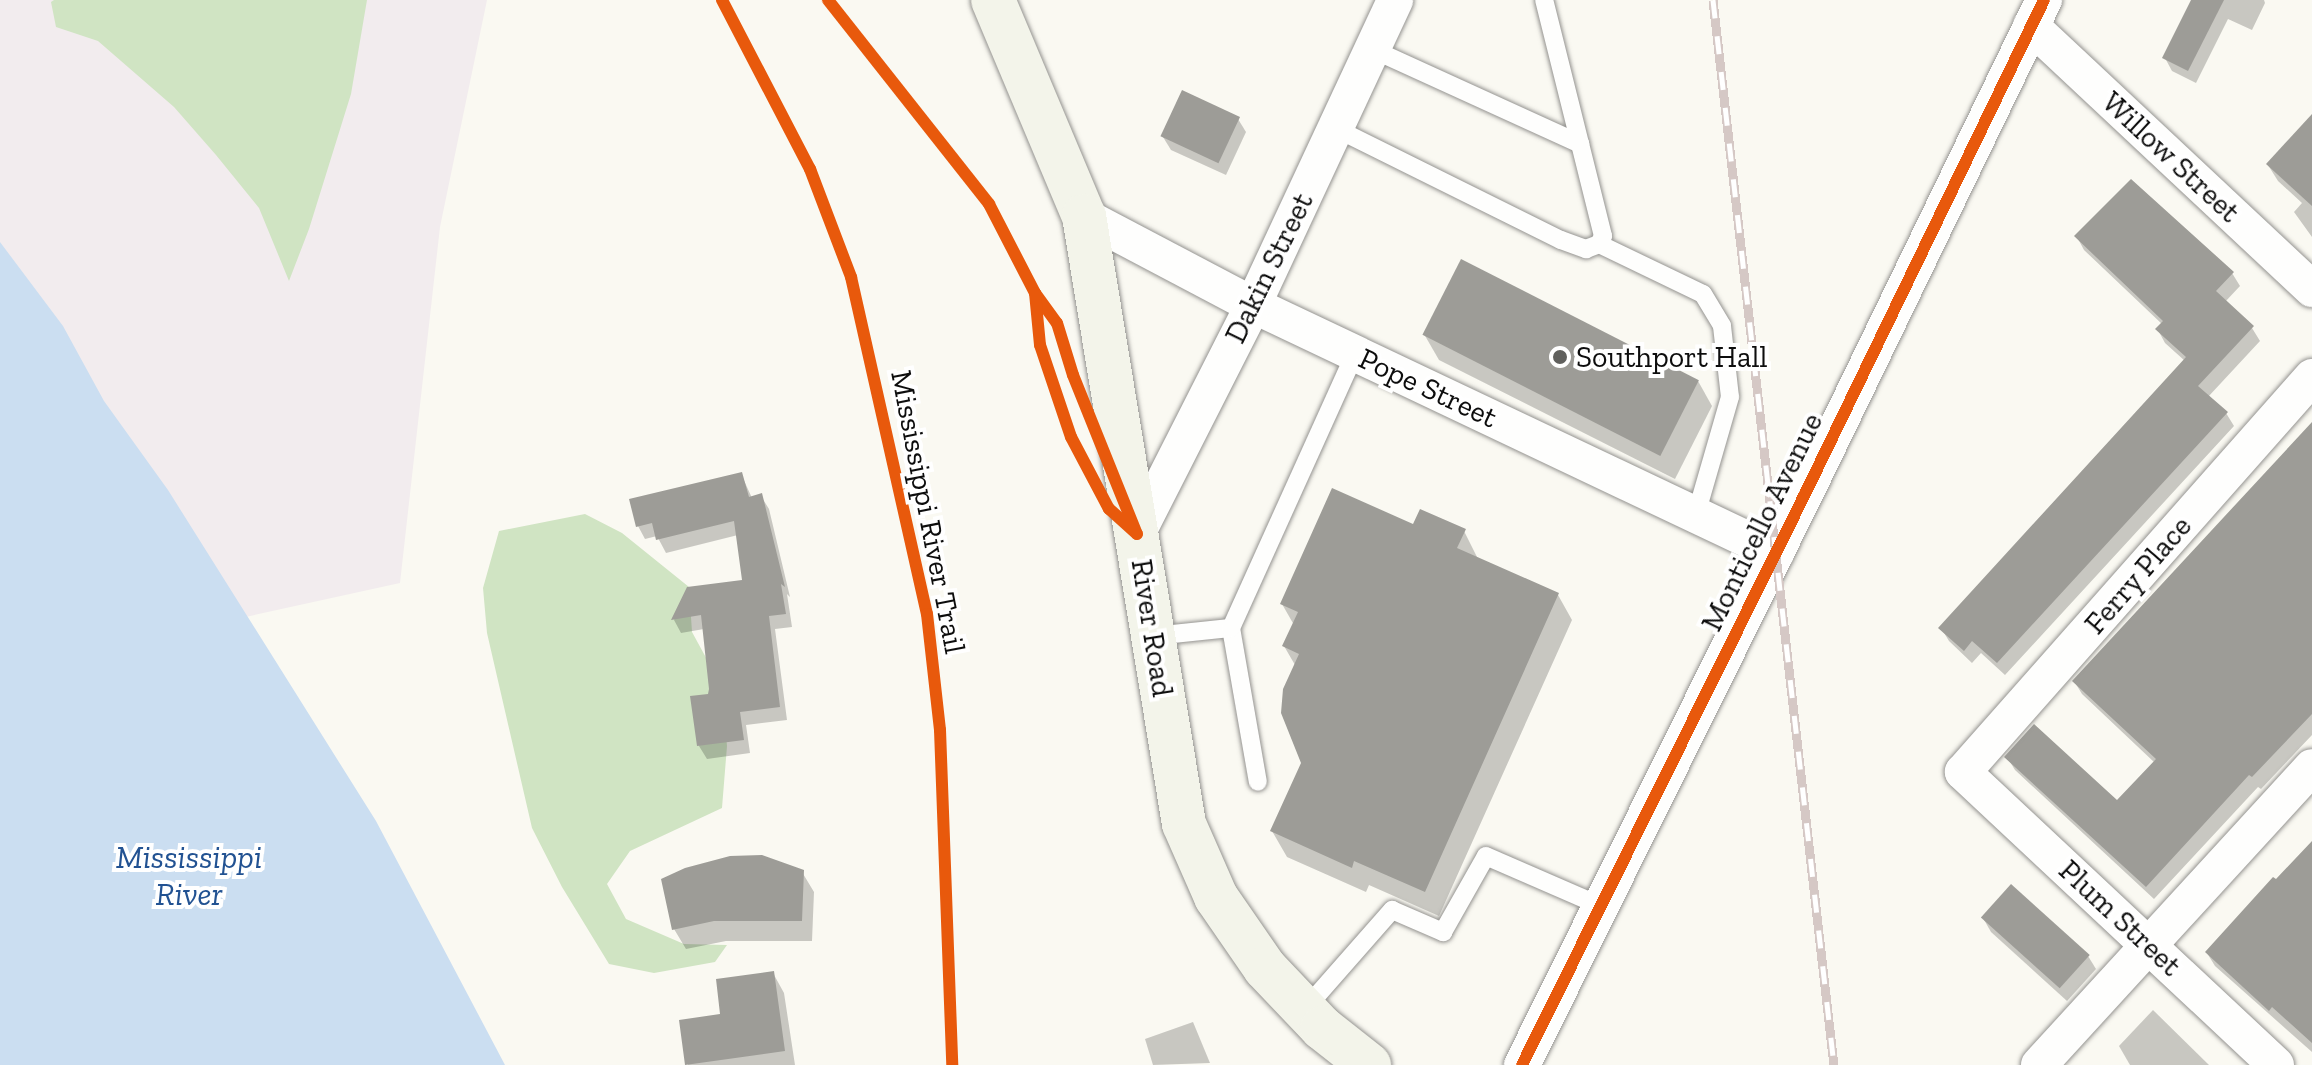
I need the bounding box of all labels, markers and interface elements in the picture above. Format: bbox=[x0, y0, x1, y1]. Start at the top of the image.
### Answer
street label: Willow Street bbox=[2094, 84, 2248, 230]
street label: Dakin Street bbox=[1217, 187, 1321, 349]
place label: Southport Hall bbox=[1576, 339, 1767, 375]
street label: Pope Street bbox=[1353, 340, 1503, 436]
marker: Southport Hall bbox=[1551, 348, 1569, 366]
street label: Mississippi River Trail bbox=[883, 367, 973, 657]
street label: Monticello Avenue bbox=[1693, 407, 1831, 637]
street label: Ferry Place bbox=[2077, 508, 2199, 642]
street label: River Road bbox=[1123, 556, 1181, 700]
water label: Mississippi River bbox=[116, 839, 262, 914]
street label: Plum Street bbox=[2051, 852, 2189, 984]

